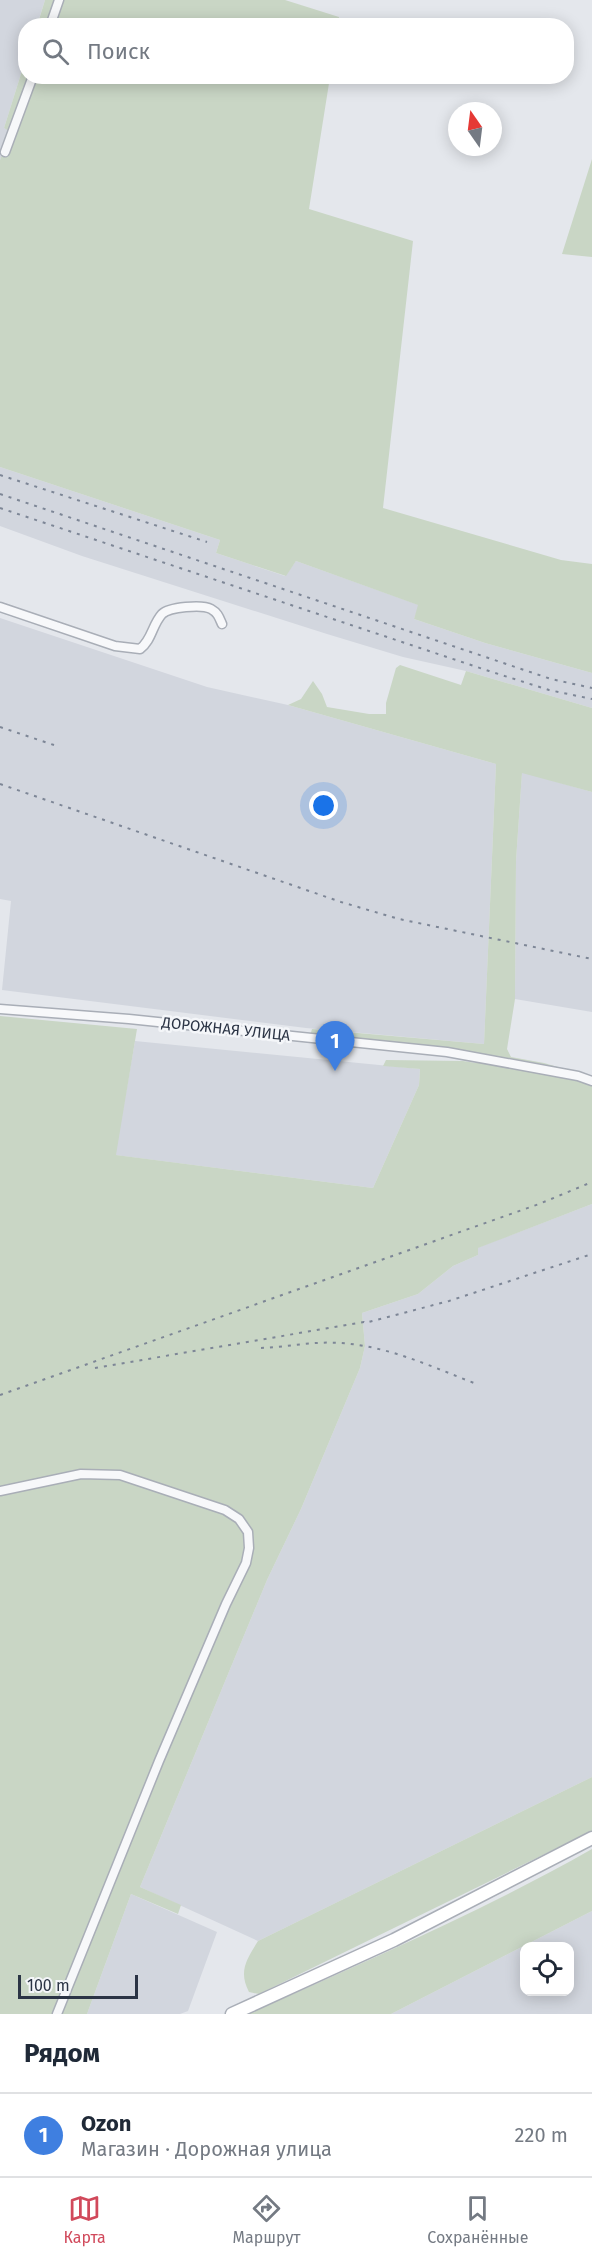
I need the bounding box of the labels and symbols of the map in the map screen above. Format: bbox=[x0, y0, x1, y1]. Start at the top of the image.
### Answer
north arrow bbox=[448, 102, 502, 156]
your location bbox=[309, 791, 338, 820]
street label: ДОРОЖНАЯ УЛИЦА bbox=[160, 1013, 292, 1045]
pin: 1 bbox=[316, 1022, 354, 1071]
scale bar bbox=[18, 1972, 138, 2000]

